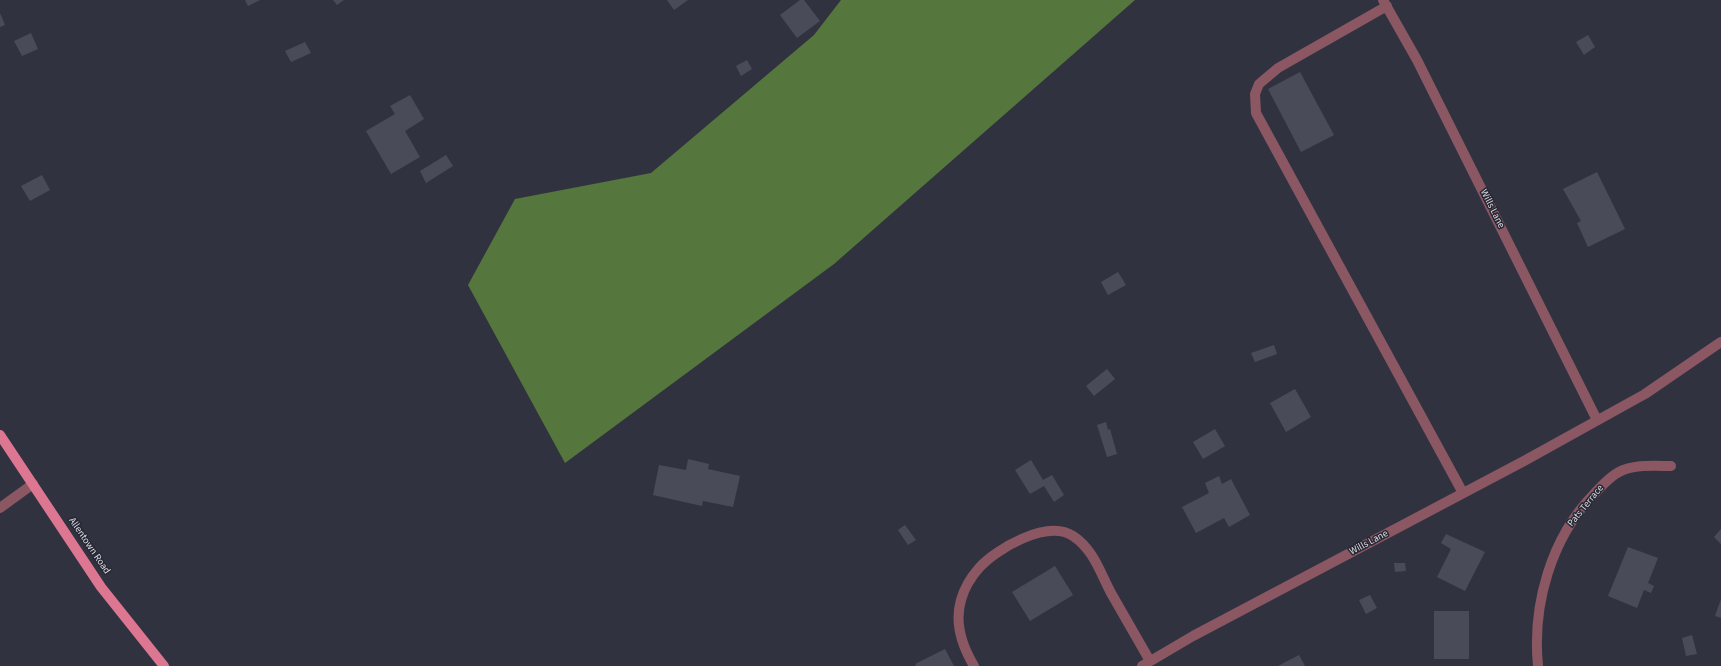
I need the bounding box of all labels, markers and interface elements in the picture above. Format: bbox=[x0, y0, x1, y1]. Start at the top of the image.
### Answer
street label: Wills Lane bbox=[1477, 188, 1507, 230]
street label: Pats Terrace bbox=[1566, 483, 1606, 529]
street label: Allentown Road bbox=[66, 515, 112, 577]
street label: Wills Lane bbox=[1348, 528, 1390, 558]

